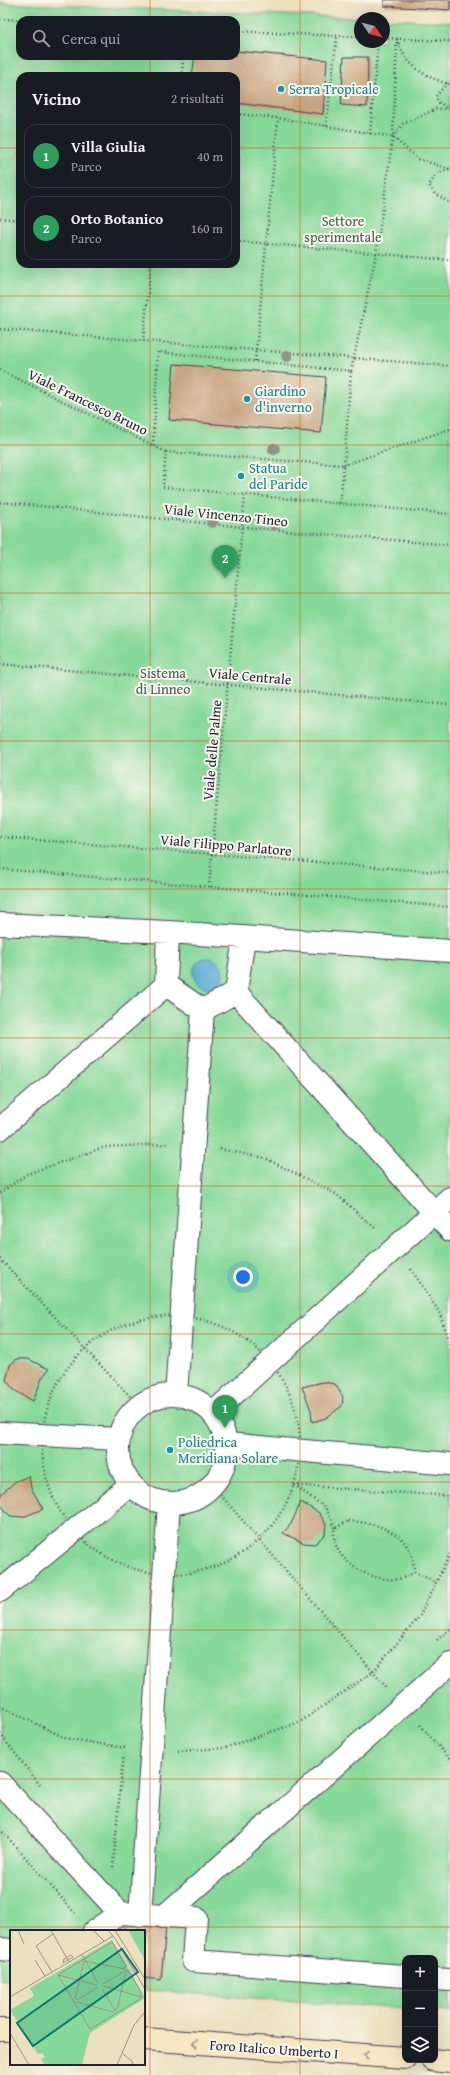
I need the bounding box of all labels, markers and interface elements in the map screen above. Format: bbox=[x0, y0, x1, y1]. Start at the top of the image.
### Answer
north arrow bbox=[354, 12, 390, 48]
search box bbox=[16, 16, 240, 60]
icon: search bbox=[30, 27, 52, 49]
text: Cerca qui bbox=[62, 28, 120, 49]
place label: Serra Tropicale bbox=[289, 79, 379, 99]
marker: Serra Tropicale bbox=[276, 84, 286, 94]
text: Vicino bbox=[32, 86, 81, 111]
text: 2 risultati bbox=[171, 89, 224, 108]
text: Villa Giulia bbox=[71, 136, 145, 157]
text: 1 bbox=[43, 147, 49, 166]
text: 40 m bbox=[197, 147, 223, 166]
text: Parco bbox=[71, 157, 102, 176]
text: Orto Botanico bbox=[71, 208, 163, 229]
park label: Settore sperimentale bbox=[304, 211, 382, 247]
text: 2 bbox=[43, 219, 49, 238]
text: 160 m bbox=[191, 219, 223, 238]
text: Parco bbox=[71, 229, 102, 248]
street label: Viale Francesco Bruno bbox=[25, 364, 151, 440]
place label: Giardino d'inverno bbox=[255, 381, 312, 417]
marker: Giardino d'inverno bbox=[242, 394, 252, 404]
place label: Statua del Paride bbox=[249, 458, 308, 494]
marker: Statua del Paride bbox=[236, 471, 246, 481]
street label: Viale Vincenzo Tineo bbox=[163, 499, 289, 531]
pin: 2 bbox=[212, 545, 238, 578]
street label: Viale Centrale bbox=[208, 662, 293, 690]
park label: Sistema di Linneo bbox=[136, 663, 190, 699]
street label: Viale delle Palme bbox=[198, 698, 226, 801]
street label: Viale Filippo Parlatore bbox=[159, 829, 293, 861]
your location bbox=[233, 1267, 253, 1287]
pin: 1 bbox=[212, 1395, 238, 1428]
place label: Poliedrica Meridiana Solare bbox=[178, 1432, 278, 1468]
marker: Poliedrica Meridiana Solare bbox=[165, 1445, 175, 1455]
inset map bbox=[10, 1930, 145, 2065]
map controls bbox=[402, 1955, 438, 2063]
button: + bbox=[402, 1955, 438, 1991]
button: − bbox=[402, 1991, 438, 2027]
button: layers bbox=[402, 2027, 438, 2063]
street label: Foro Italico Umberto I bbox=[209, 2035, 339, 2063]
one-way arrow bbox=[192, 2039, 198, 2048]
one-way arrow bbox=[363, 2051, 369, 2060]

